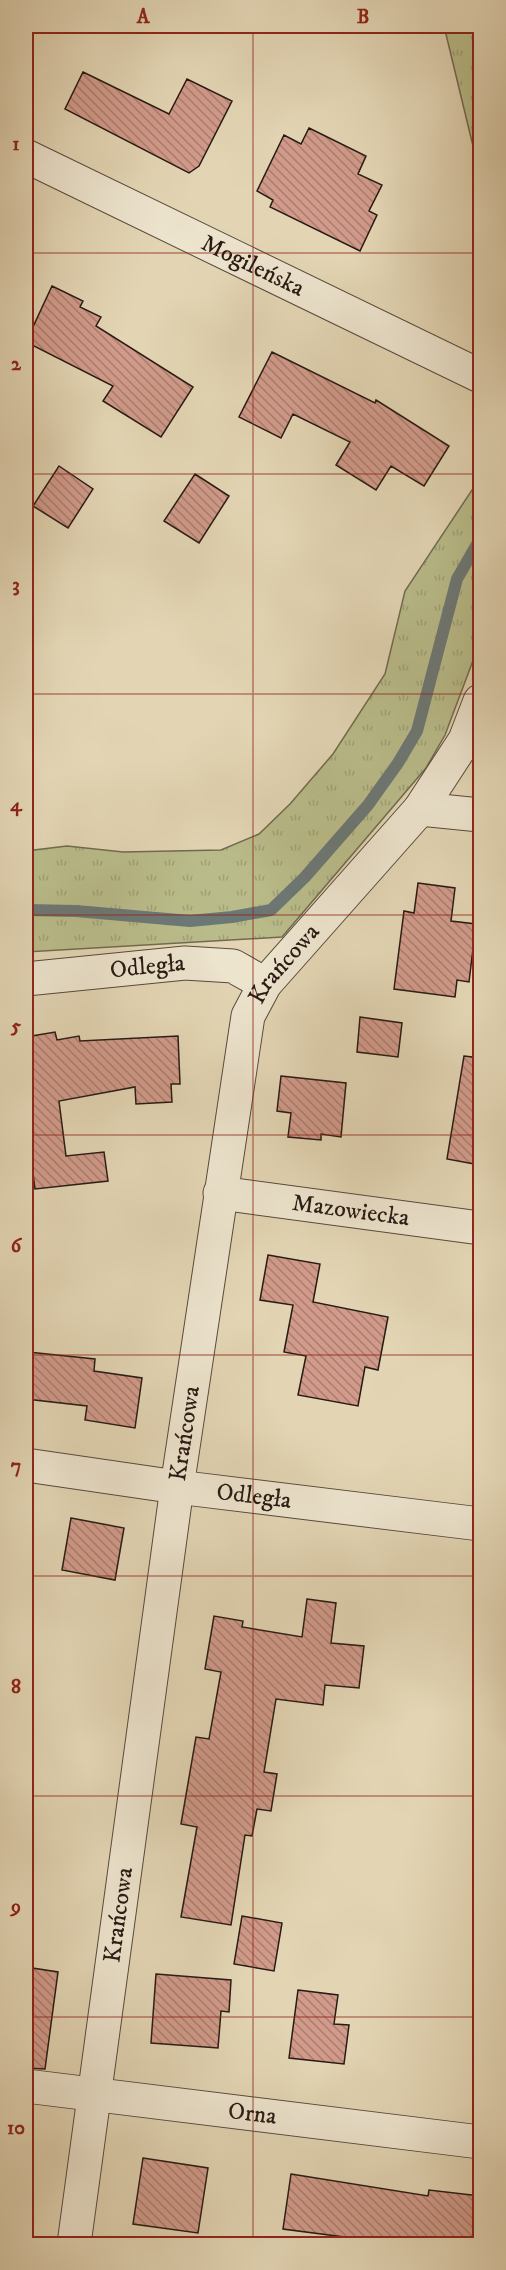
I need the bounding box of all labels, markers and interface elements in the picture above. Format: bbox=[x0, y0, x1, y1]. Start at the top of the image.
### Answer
text: A bbox=[136, 5, 151, 30]
text: B bbox=[357, 5, 369, 30]
text: 1 bbox=[12, 132, 20, 157]
street label: Mogileńska bbox=[196, 228, 310, 304]
text: 2 bbox=[11, 352, 22, 377]
text: 3 bbox=[12, 573, 20, 598]
text: 4 bbox=[10, 793, 23, 818]
street label: Krańcowa bbox=[242, 917, 327, 1009]
street label: Odległa bbox=[108, 948, 187, 985]
text: 5 bbox=[10, 1014, 21, 1039]
street label: Mazowiecka bbox=[290, 1188, 412, 1233]
text: 6 bbox=[11, 1234, 23, 1259]
street label: Krańcowa bbox=[163, 1383, 207, 1483]
text: 7 bbox=[11, 1454, 21, 1479]
street label: Odległa bbox=[215, 1477, 294, 1516]
text: 8 bbox=[11, 1675, 21, 1700]
street label: Krańcowa bbox=[97, 1865, 140, 1965]
text: 9 bbox=[9, 1895, 21, 1920]
street label: Orna bbox=[226, 2096, 279, 2132]
text: 10 bbox=[7, 2116, 25, 2141]

